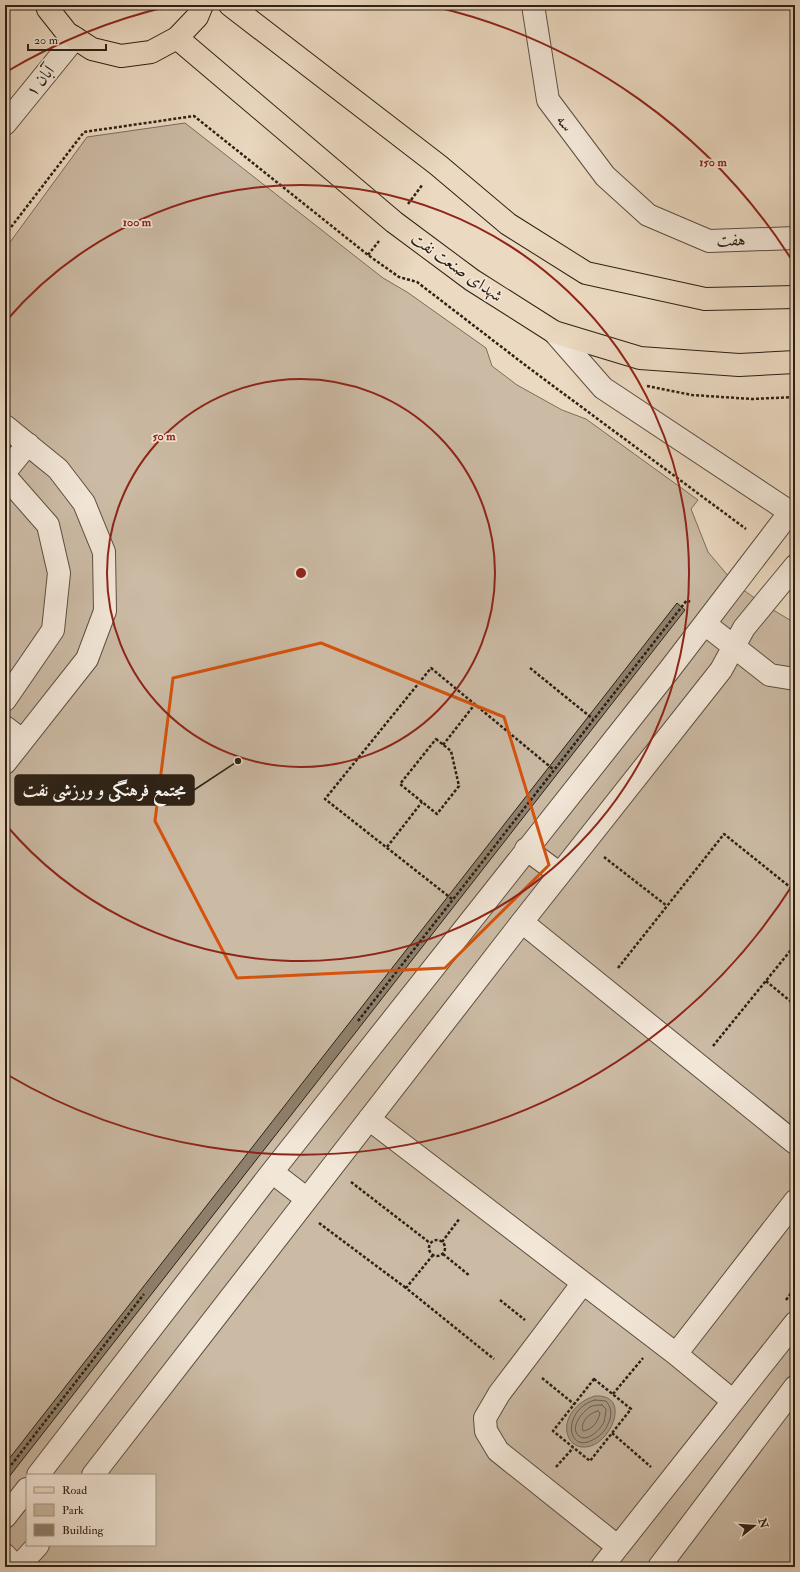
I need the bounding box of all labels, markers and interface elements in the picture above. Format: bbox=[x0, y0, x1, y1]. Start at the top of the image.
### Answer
scale bar bbox=[28, 26, 106, 52]
text: 20 m bbox=[34, 33, 59, 48]
street label: آبان ۱ bbox=[21, 59, 60, 101]
street label: سه bbox=[552, 110, 578, 136]
text: 150 m bbox=[699, 155, 727, 170]
text: 100 m bbox=[123, 215, 152, 230]
street label: شهدای صنعت نفت bbox=[407, 228, 507, 306]
street label: هفت bbox=[716, 229, 746, 251]
text: 50 m bbox=[152, 429, 176, 444]
centre of rings bbox=[294, 566, 308, 580]
callout: مجتمع فرهنگى و ورزشى نفت bbox=[15, 775, 194, 805]
text: مجتمع فرهنگى و ورزشى نفت bbox=[22, 779, 187, 807]
legend bbox=[26, 1474, 156, 1546]
text: Road bbox=[62, 1483, 87, 1498]
text: Park bbox=[62, 1503, 84, 1518]
north arrow bbox=[734, 1506, 774, 1546]
text: N bbox=[755, 1516, 771, 1531]
text: Building bbox=[62, 1523, 105, 1538]

